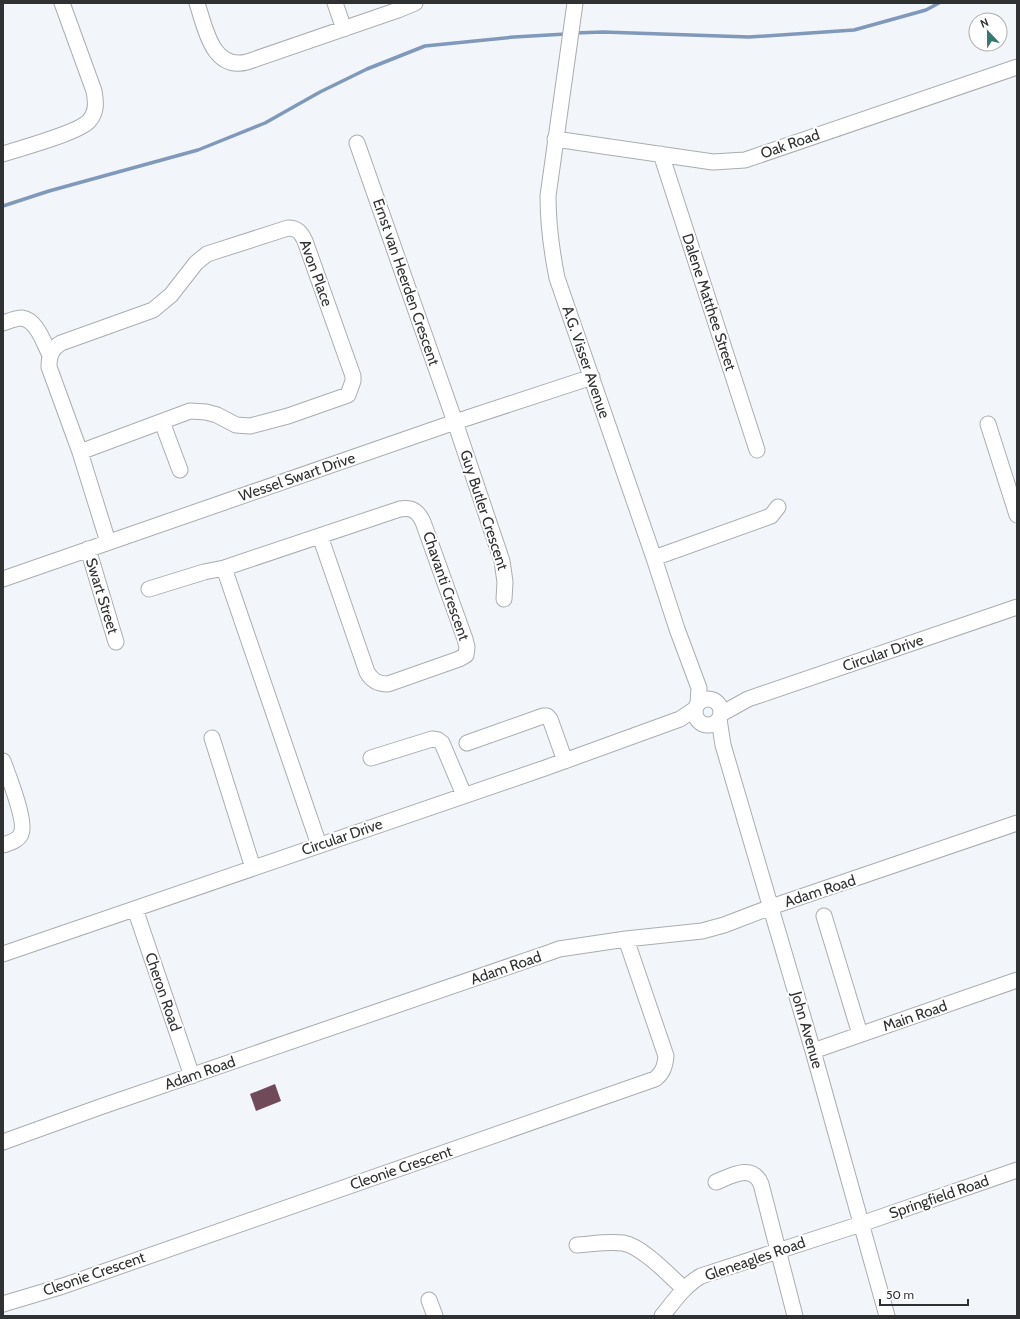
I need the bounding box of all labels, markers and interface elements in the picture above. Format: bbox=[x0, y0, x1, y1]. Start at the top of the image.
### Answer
north arrow bbox=[968, 12, 1008, 52]
text: N bbox=[978, 15, 990, 31]
street label: Oak Road bbox=[758, 126, 822, 162]
street label: Ernst van Heerden Crescent bbox=[369, 196, 443, 368]
street label: Dalene Matthee Street bbox=[678, 231, 740, 373]
street label: Avon Place bbox=[296, 237, 336, 309]
street label: A.G. Visser Avenue bbox=[558, 304, 614, 421]
street label: Guy Butler Crescent bbox=[456, 448, 512, 572]
street label: Wessel Swart Drive bbox=[237, 449, 358, 505]
street label: Chavanti Crescent bbox=[419, 529, 473, 643]
street label: Swart Street bbox=[82, 556, 122, 636]
street label: Circular Drive bbox=[840, 631, 926, 675]
street label: Circular Drive bbox=[299, 815, 385, 859]
street label: Adam Road bbox=[782, 871, 858, 911]
street label: Adam Road bbox=[468, 947, 544, 989]
street label: Cheron Road bbox=[141, 950, 185, 1034]
street label: John Avenue bbox=[787, 988, 827, 1071]
street label: Main Road bbox=[881, 997, 949, 1035]
street label: Adam Road bbox=[162, 1052, 238, 1094]
street label: Cleonie Crescent bbox=[348, 1142, 454, 1194]
street label: Springfield Road bbox=[887, 1172, 991, 1222]
street label: Gleneagles Road bbox=[702, 1233, 808, 1285]
street label: Cleonie Crescent bbox=[41, 1248, 147, 1300]
scale bar bbox=[880, 1281, 968, 1307]
text: 50 m bbox=[886, 1287, 914, 1302]

